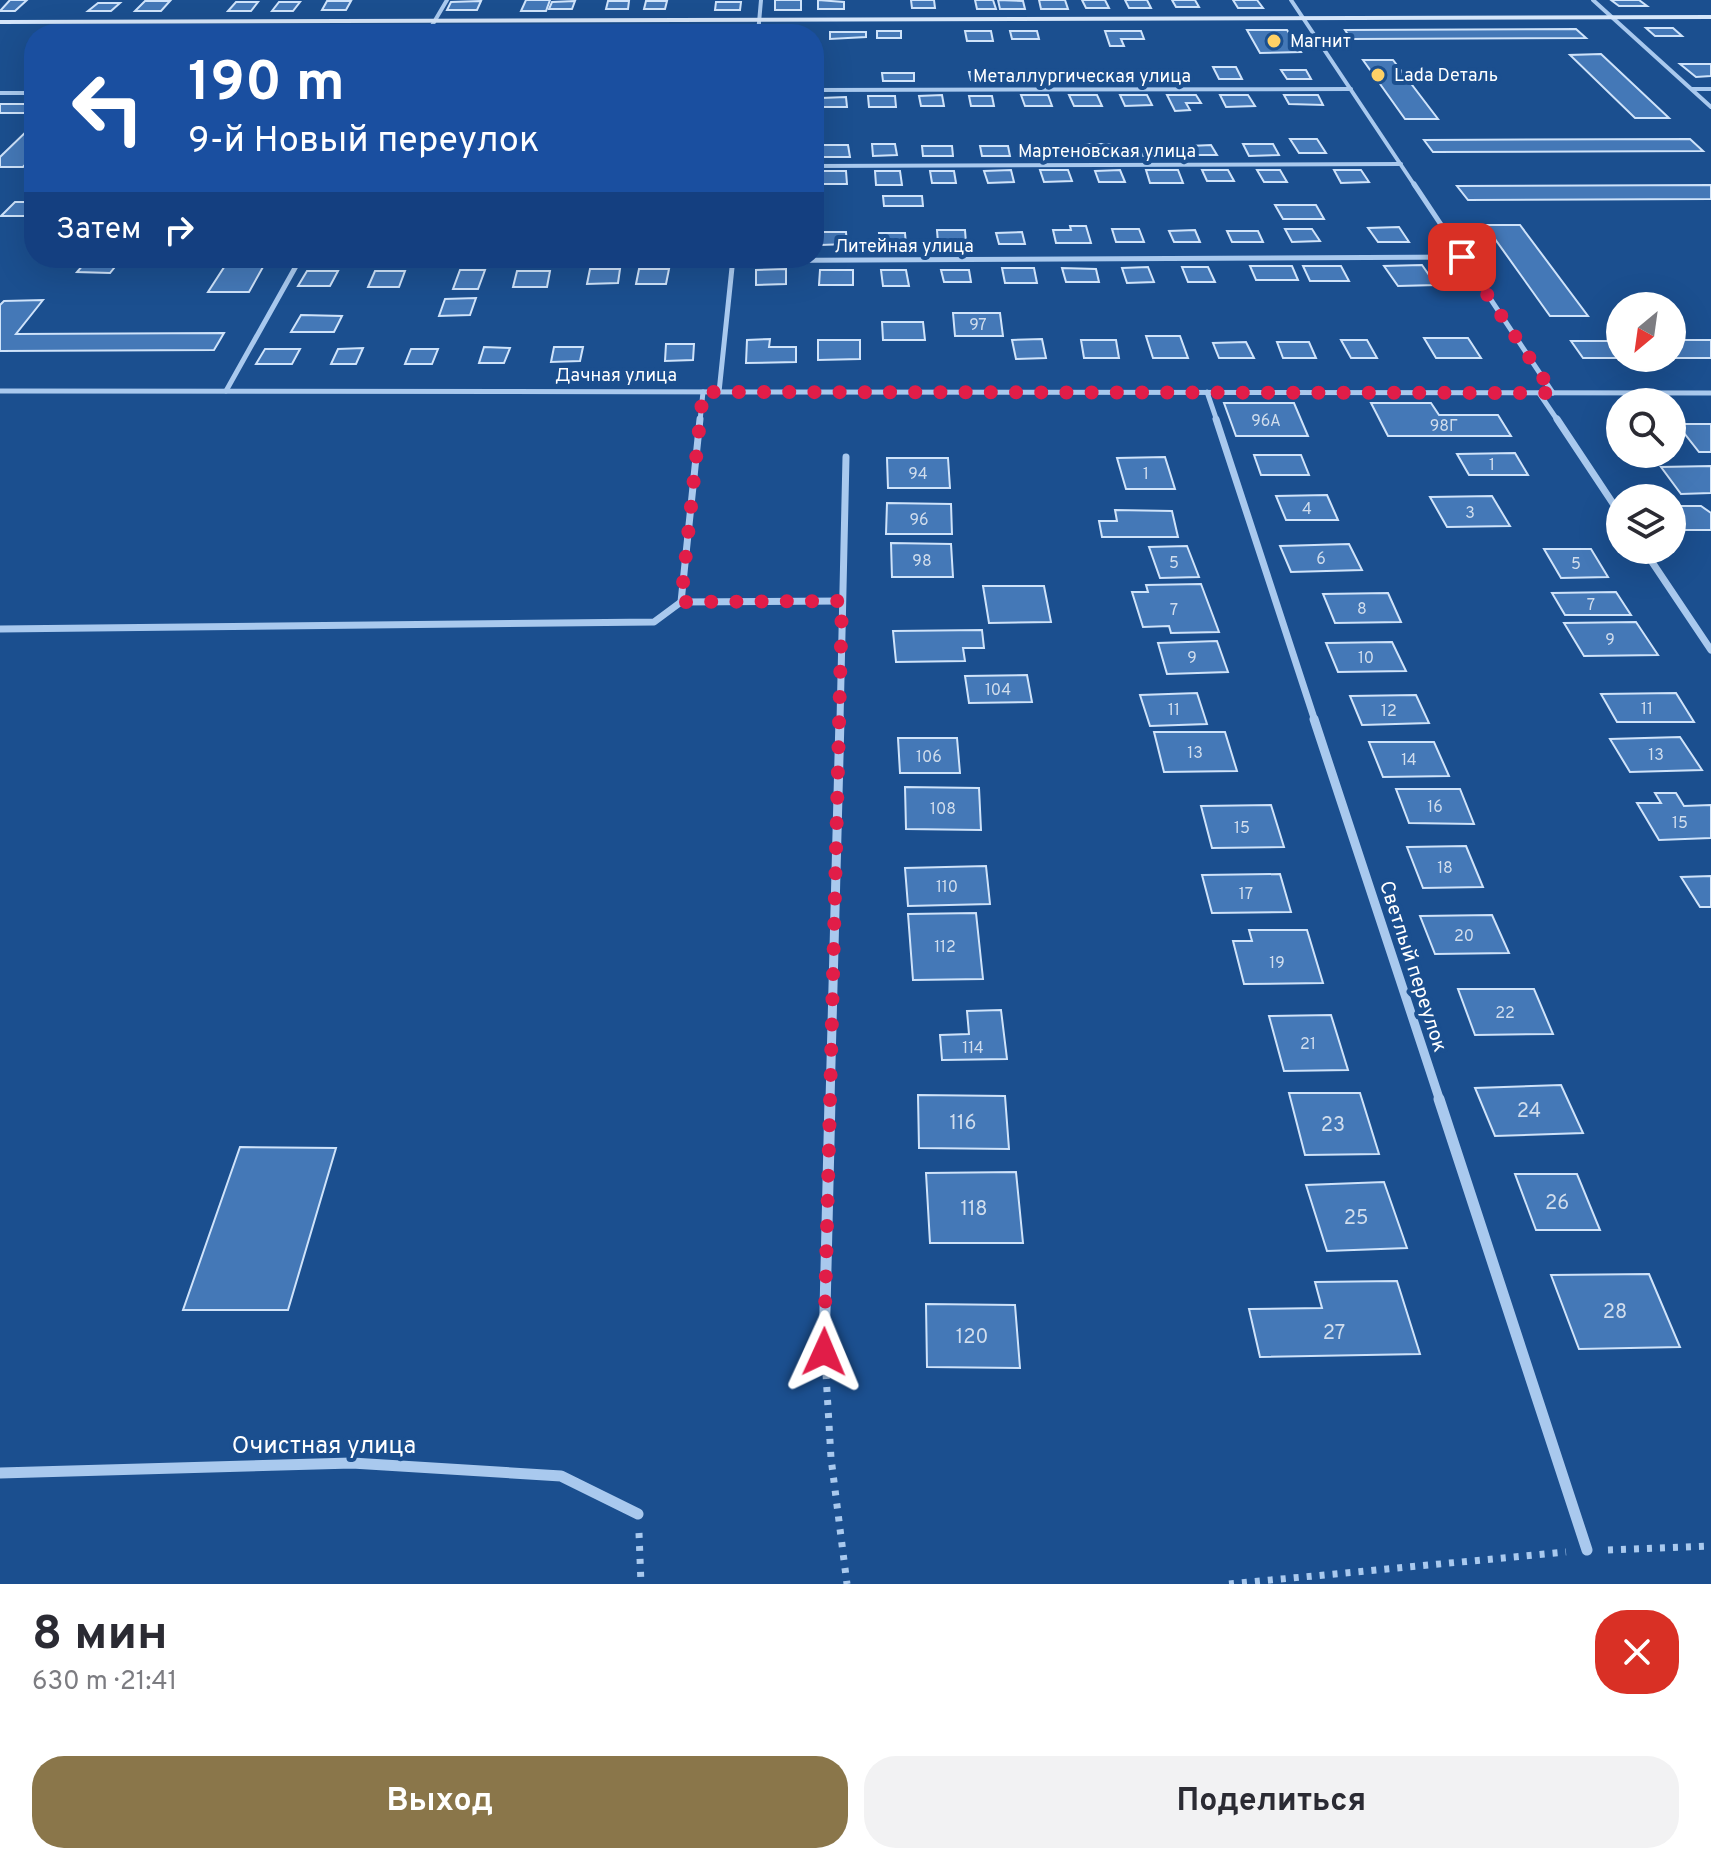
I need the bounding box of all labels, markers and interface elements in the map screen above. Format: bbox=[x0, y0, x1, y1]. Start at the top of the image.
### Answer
place label: Магнит bbox=[1290, 31, 1351, 54]
marker: Магнит bbox=[1265, 32, 1283, 50]
text: 190 m bbox=[188, 50, 345, 120]
icon: left bbox=[56, 56, 160, 160]
place label: Lada Dеталь bbox=[1394, 65, 1498, 88]
street label: Металлургическая улица bbox=[973, 66, 1191, 89]
marker: Lada Dеталь bbox=[1369, 66, 1387, 84]
text: 9-й Новый переулок bbox=[188, 119, 539, 165]
street label: Мартеновская улица bbox=[1018, 141, 1196, 164]
icon: right bbox=[157, 208, 201, 252]
text: Затем bbox=[56, 212, 141, 249]
pin bbox=[1428, 223, 1496, 291]
icon: arrive bbox=[1440, 235, 1484, 279]
street label: Литейная улица bbox=[834, 236, 974, 259]
north arrow bbox=[1606, 292, 1686, 372]
map controls bbox=[1606, 292, 1686, 564]
house number: 97 bbox=[969, 316, 987, 336]
street label: Дачная улица bbox=[555, 365, 677, 388]
button: search bbox=[1606, 388, 1686, 468]
house number: 96А bbox=[1251, 412, 1281, 432]
house number: 98Г bbox=[1430, 417, 1458, 437]
house number: 1 bbox=[1489, 456, 1495, 476]
house number: 94 bbox=[908, 465, 928, 485]
house number: 1 bbox=[1143, 465, 1149, 485]
button: layers bbox=[1606, 484, 1686, 564]
house number: 4 bbox=[1302, 500, 1312, 520]
house number: 3 bbox=[1465, 504, 1475, 524]
house number: 96 bbox=[909, 511, 929, 531]
house number: 6 bbox=[1316, 550, 1326, 570]
house number: 98 bbox=[912, 552, 932, 572]
house number: 5 bbox=[1169, 554, 1179, 574]
house number: 5 bbox=[1571, 555, 1581, 575]
house number: 7 bbox=[1587, 596, 1595, 616]
house number: 8 bbox=[1357, 600, 1367, 620]
house number: 7 bbox=[1170, 601, 1178, 621]
house number: 9 bbox=[1605, 631, 1615, 651]
house number: 9 bbox=[1187, 649, 1197, 669]
house number: 10 bbox=[1358, 649, 1374, 669]
house number: 104 bbox=[985, 681, 1011, 701]
house number: 11 bbox=[1641, 700, 1653, 720]
house number: 11 bbox=[1168, 701, 1180, 721]
house number: 12 bbox=[1381, 702, 1397, 722]
house number: 13 bbox=[1187, 744, 1203, 764]
house number: 13 bbox=[1648, 746, 1664, 766]
house number: 106 bbox=[916, 748, 942, 768]
house number: 14 bbox=[1401, 751, 1417, 771]
house number: 16 bbox=[1427, 798, 1443, 818]
house number: 108 bbox=[930, 800, 956, 820]
house number: 15 bbox=[1672, 814, 1688, 834]
house number: 15 bbox=[1234, 819, 1250, 839]
house number: 18 bbox=[1437, 859, 1453, 879]
house number: 110 bbox=[936, 878, 958, 898]
street label: Светлый переулок bbox=[1372, 878, 1452, 1056]
house number: 17 bbox=[1239, 885, 1253, 905]
house number: 20 bbox=[1454, 927, 1474, 947]
house number: 112 bbox=[934, 938, 956, 958]
house number: 19 bbox=[1269, 954, 1285, 974]
house number: 22 bbox=[1495, 1004, 1515, 1024]
house number: 21 bbox=[1300, 1035, 1316, 1055]
house number: 114 bbox=[962, 1039, 984, 1059]
house number: 24 bbox=[1517, 1099, 1541, 1125]
house number: 116 bbox=[950, 1111, 976, 1137]
house number: 23 bbox=[1321, 1113, 1345, 1139]
house number: 26 bbox=[1545, 1191, 1569, 1217]
house number: 118 bbox=[960, 1197, 988, 1223]
house number: 25 bbox=[1344, 1206, 1368, 1232]
house number: 28 bbox=[1603, 1300, 1627, 1326]
position arrow bbox=[782, 1310, 866, 1394]
house number: 27 bbox=[1323, 1321, 1345, 1347]
house number: 120 bbox=[956, 1325, 988, 1351]
street label: Очистная улица bbox=[232, 1432, 416, 1462]
text: 8 мин bbox=[32, 1606, 168, 1666]
button: close bbox=[1595, 1610, 1679, 1694]
text: 630 m · 21:41 bbox=[32, 1666, 177, 1699]
button: Выход bbox=[32, 1756, 848, 1848]
button: Поделиться bbox=[864, 1756, 1679, 1848]

